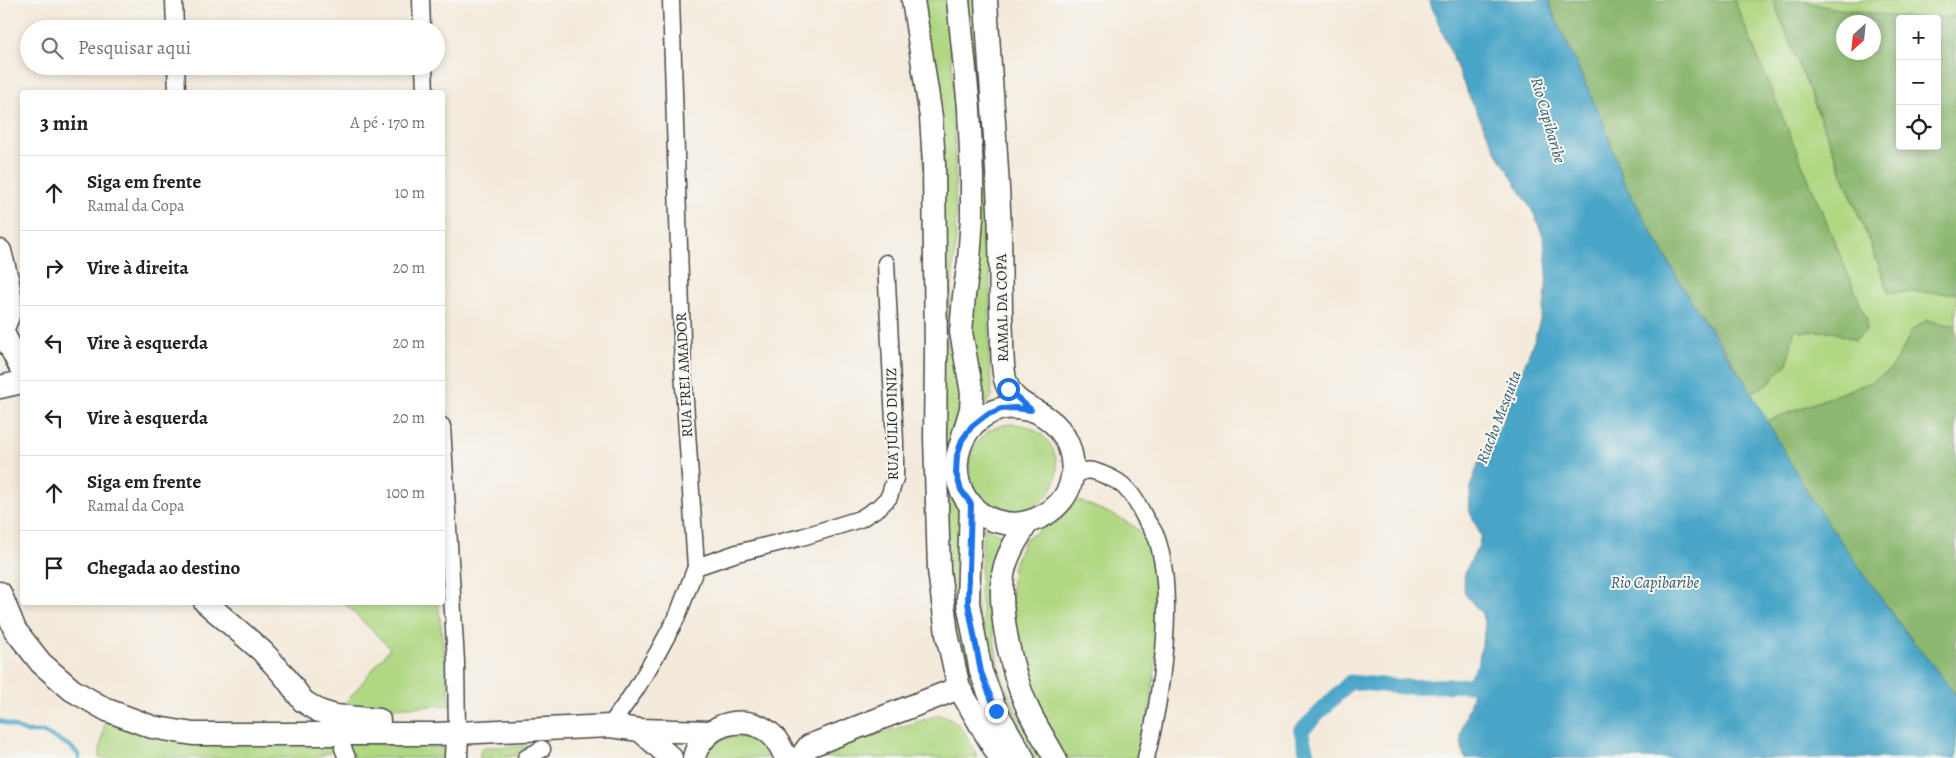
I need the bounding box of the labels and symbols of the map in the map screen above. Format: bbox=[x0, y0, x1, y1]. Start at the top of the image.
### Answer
north arrow bbox=[1836, 15, 1881, 60]
water label: Rio Capibaribe bbox=[1525, 75, 1571, 166]
street label: RAMAL DA COPA bbox=[991, 253, 1013, 362]
street label: RUA FREI AMADOR bbox=[671, 311, 697, 438]
water label: Riacho Mesquita bbox=[1471, 367, 1527, 467]
street label: RUA JÚLIO DINIZ bbox=[881, 368, 903, 480]
route start bbox=[997, 378, 1020, 401]
water label: Rio Capibaribe bbox=[1611, 572, 1699, 594]
route end bbox=[985, 700, 1008, 723]

